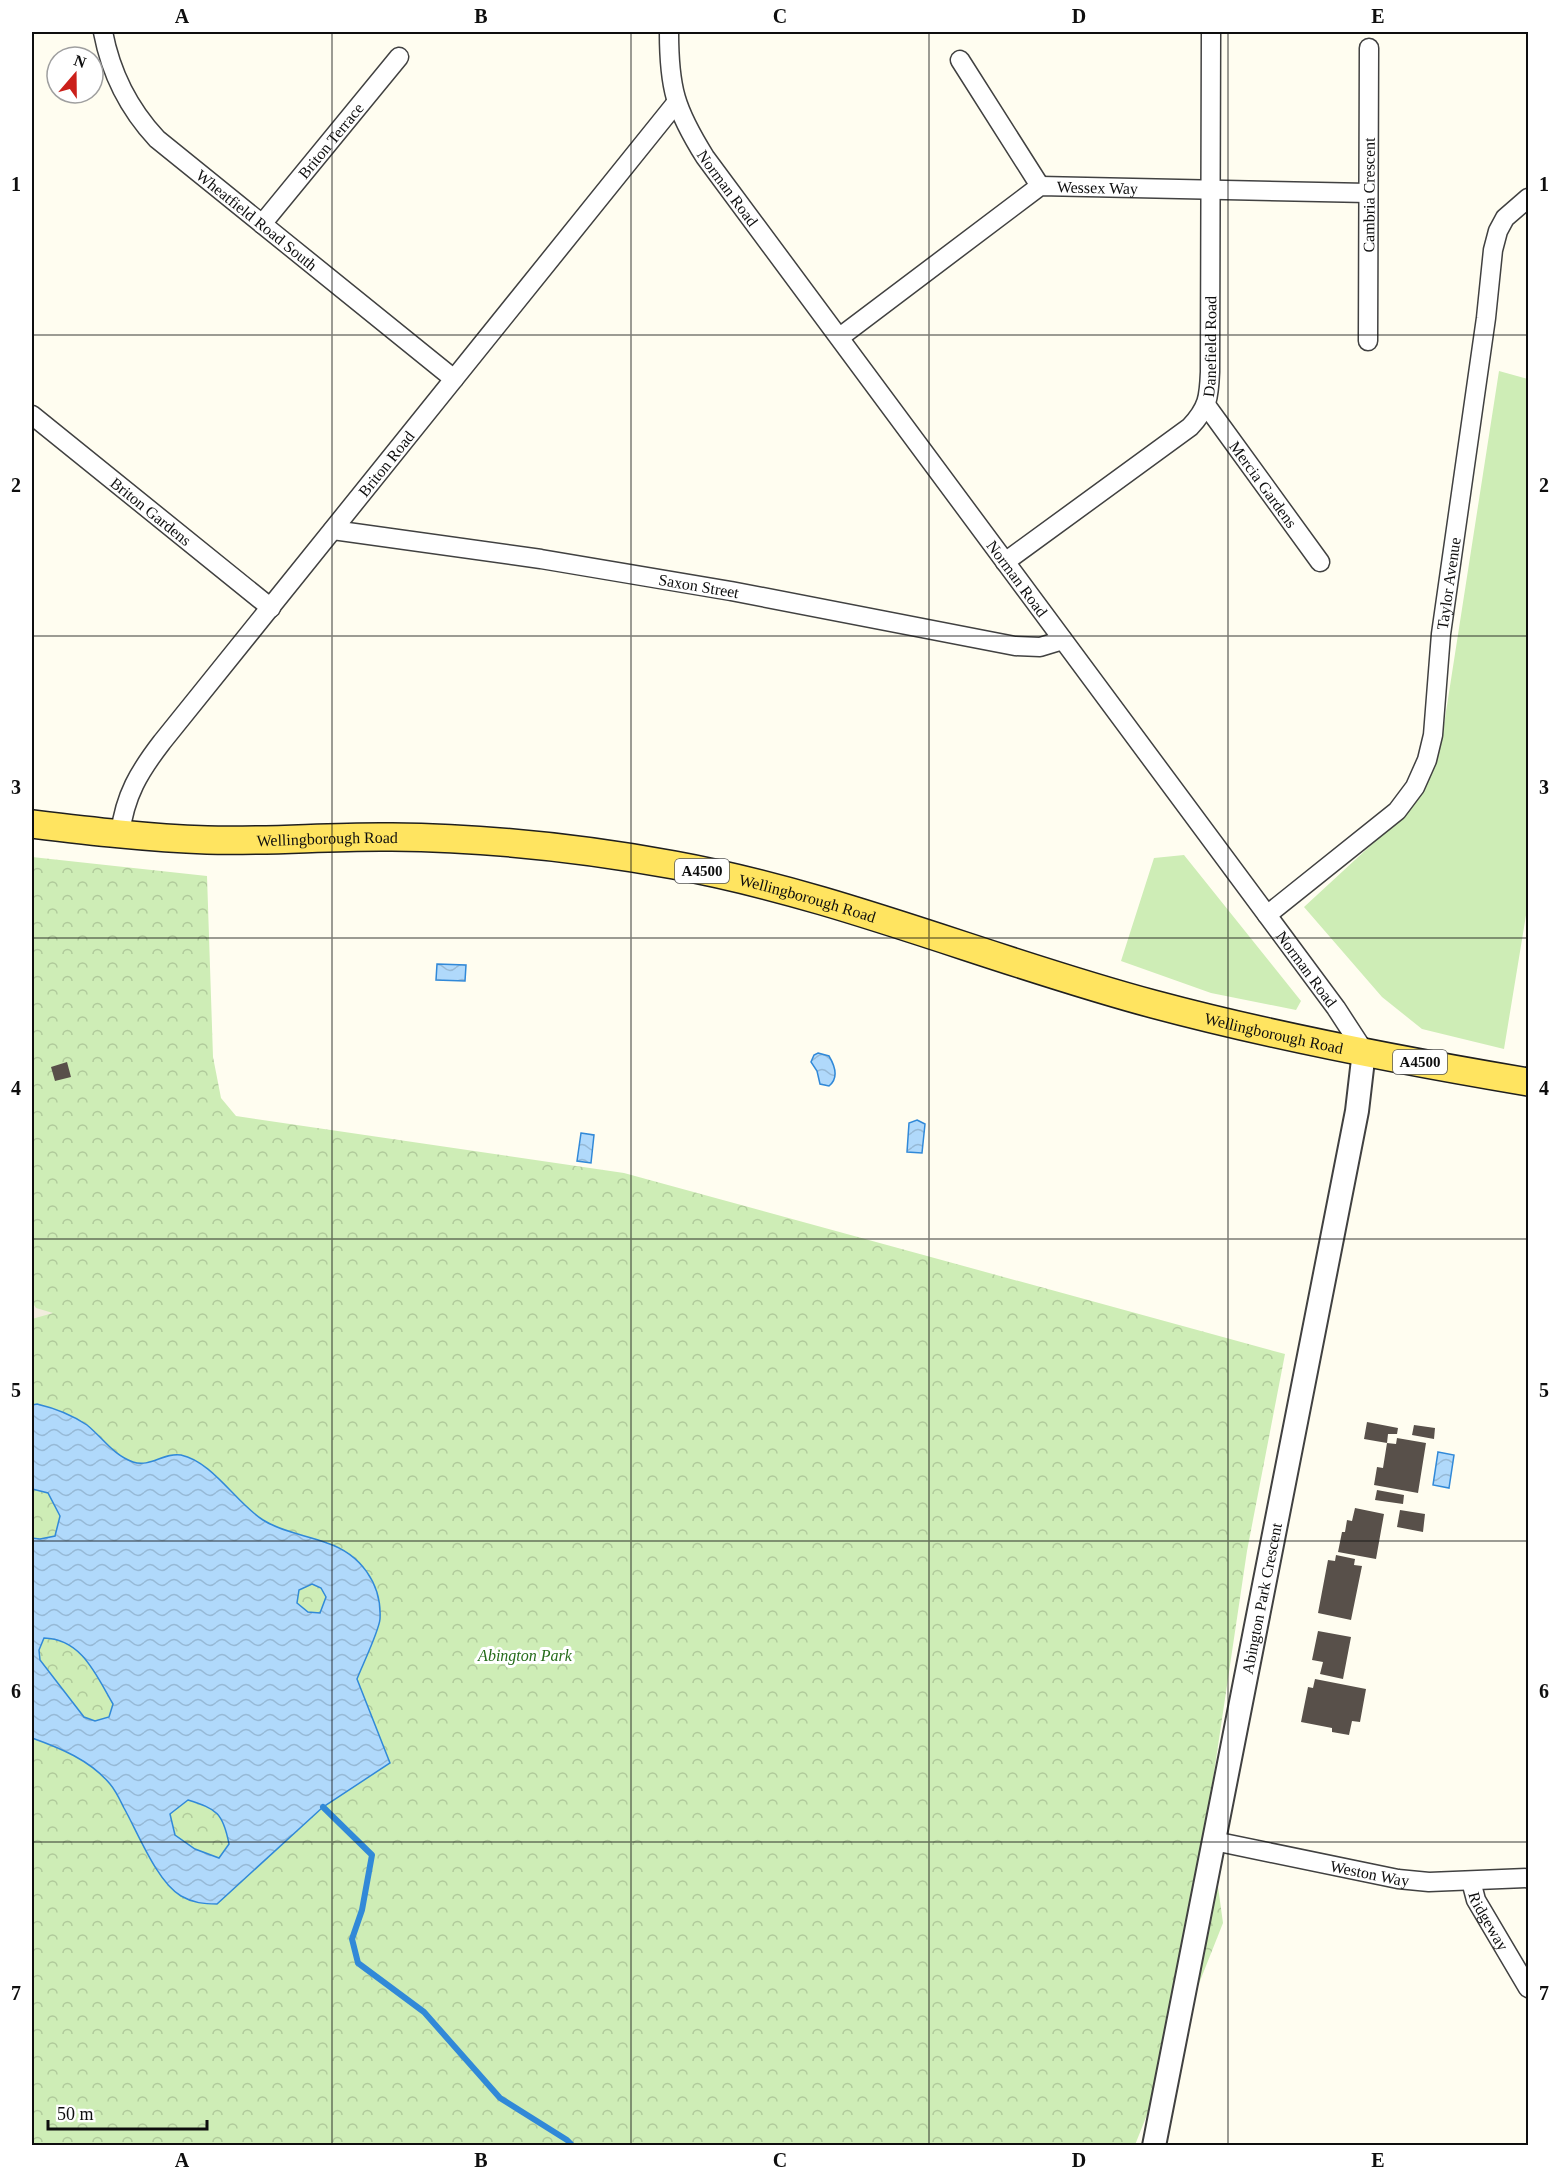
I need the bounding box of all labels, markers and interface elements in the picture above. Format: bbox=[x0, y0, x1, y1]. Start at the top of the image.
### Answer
text: A bbox=[175, 5, 190, 27]
text: B bbox=[474, 5, 488, 27]
text: C bbox=[773, 5, 787, 27]
text: D bbox=[1072, 5, 1086, 27]
text: E bbox=[1371, 5, 1385, 27]
north arrow bbox=[45, 45, 105, 105]
text: N bbox=[72, 51, 89, 71]
street label: Briton Terrace bbox=[295, 99, 366, 182]
street label: Cambria Crescent bbox=[1360, 137, 1377, 253]
street label: Norman Road bbox=[694, 147, 762, 229]
street label: Wheatfield Road South bbox=[193, 166, 321, 274]
text: 1 bbox=[11, 173, 21, 195]
text: 1 bbox=[1539, 173, 1549, 195]
street label: Wessex Way bbox=[1057, 178, 1138, 198]
street label: Danefield Road bbox=[1199, 296, 1219, 398]
street label: Briton Road bbox=[355, 427, 417, 499]
street label: Mercia Gardens bbox=[1227, 438, 1301, 531]
text: 2 bbox=[11, 474, 21, 496]
street label: Briton Gardens bbox=[107, 474, 195, 549]
text: 2 bbox=[1539, 474, 1549, 496]
street label: Taylor Avenue bbox=[1433, 536, 1463, 631]
street label: Norman Road bbox=[984, 537, 1051, 620]
street label: Saxon Street bbox=[657, 570, 741, 601]
text: 3 bbox=[11, 776, 21, 798]
text: 3 bbox=[1539, 776, 1549, 798]
street label: Wellingborough Road bbox=[256, 828, 398, 849]
road number: A4500 bbox=[675, 859, 729, 883]
street label: Wellingborough Road bbox=[737, 871, 878, 925]
street label: Norman Road bbox=[1273, 927, 1341, 1010]
street label: Wellingborough Road bbox=[1203, 1009, 1345, 1056]
road number: A4500 bbox=[1393, 1050, 1447, 1074]
text: 4 bbox=[11, 1077, 21, 1099]
text: 4 bbox=[1539, 1077, 1549, 1099]
text: 5 bbox=[11, 1379, 21, 1401]
text: 5 bbox=[1539, 1379, 1549, 1401]
street label: Abington Park Crescent bbox=[1238, 1521, 1285, 1676]
park label: Abington Park bbox=[477, 1647, 573, 1665]
text: 6 bbox=[11, 1680, 21, 1702]
text: 6 bbox=[1539, 1680, 1549, 1702]
street label: Weston Way bbox=[1329, 1857, 1410, 1890]
street label: Ridgeway bbox=[1466, 1890, 1512, 1954]
text: 7 bbox=[11, 1982, 21, 2004]
text: 7 bbox=[1539, 1982, 1549, 2004]
scale bar bbox=[48, 2093, 207, 2131]
text: 50 m bbox=[57, 2104, 94, 2124]
text: A bbox=[175, 2149, 190, 2171]
text: B bbox=[474, 2149, 488, 2171]
text: C bbox=[773, 2149, 787, 2171]
text: D bbox=[1072, 2149, 1086, 2171]
text: E bbox=[1371, 2149, 1385, 2171]

